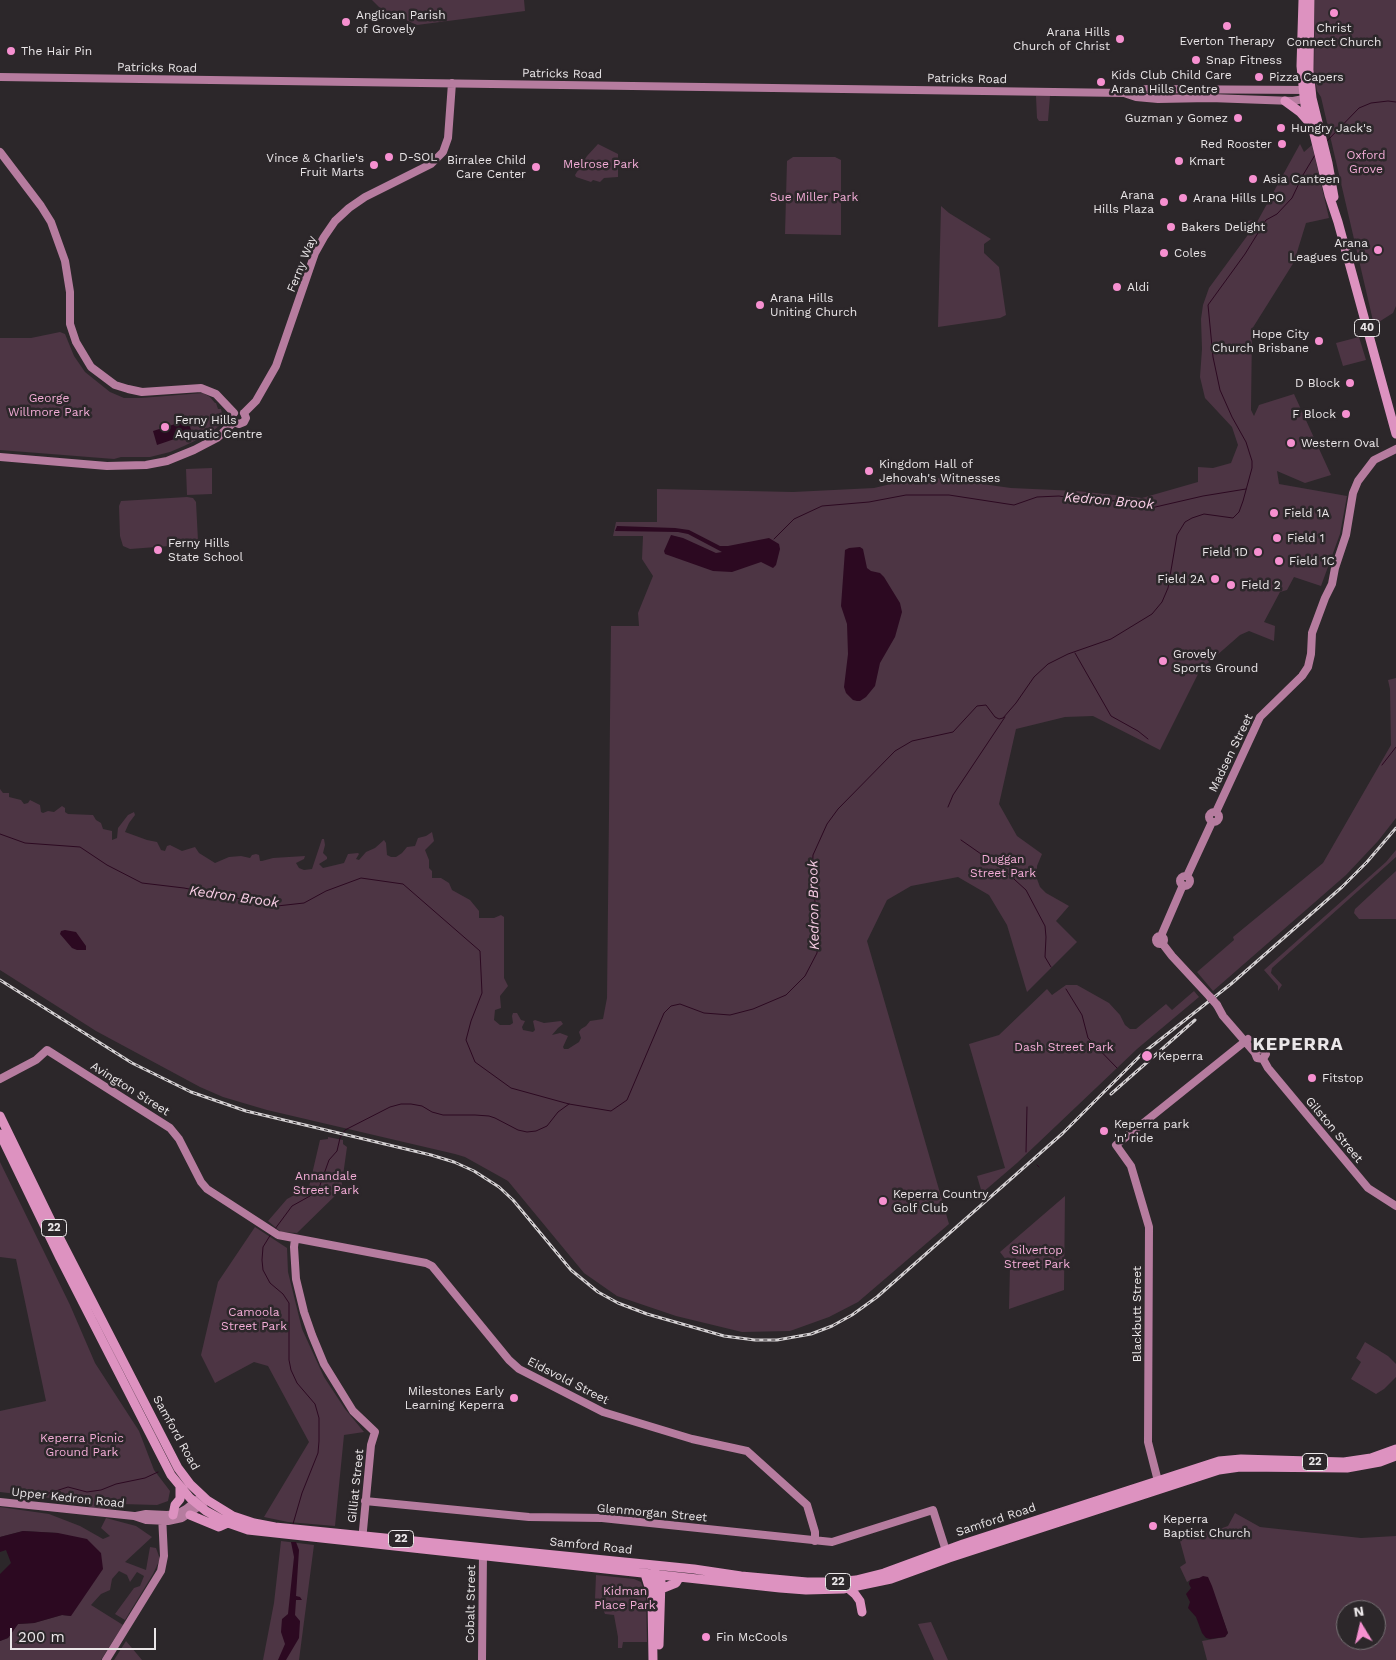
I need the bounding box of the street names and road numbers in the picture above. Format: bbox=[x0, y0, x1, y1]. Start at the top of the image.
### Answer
street label: Patricks Road bbox=[117, 60, 197, 76]
street label: Patricks Road bbox=[522, 66, 602, 82]
street label: Patricks Road bbox=[927, 71, 1007, 87]
street label: Ferny Way bbox=[284, 234, 320, 294]
road number: 40 bbox=[1354, 319, 1380, 336]
street label: Madsen Street bbox=[1206, 711, 1256, 795]
street label: Avington Street bbox=[88, 1059, 172, 1119]
street label: Gilston Street bbox=[1302, 1094, 1366, 1166]
road number: 22 bbox=[42, 1220, 66, 1236]
street label: Blackbutt Street bbox=[1130, 1266, 1144, 1362]
street label: Eidsvold Street bbox=[525, 1354, 611, 1408]
street label: Samford Road bbox=[150, 1393, 202, 1473]
street label: Gilliat Street bbox=[345, 1448, 367, 1524]
road number: 22 bbox=[1302, 1454, 1328, 1470]
street label: Upper Kedron Road bbox=[11, 1485, 125, 1511]
street label: Samford Road bbox=[954, 1500, 1038, 1540]
street label: Glenmorgan Street bbox=[596, 1501, 708, 1525]
road number: 22 bbox=[388, 1530, 414, 1548]
street label: Samford Road bbox=[549, 1534, 633, 1558]
street label: Cobalt Street bbox=[463, 1565, 479, 1643]
road number: 22 bbox=[826, 1574, 850, 1590]

